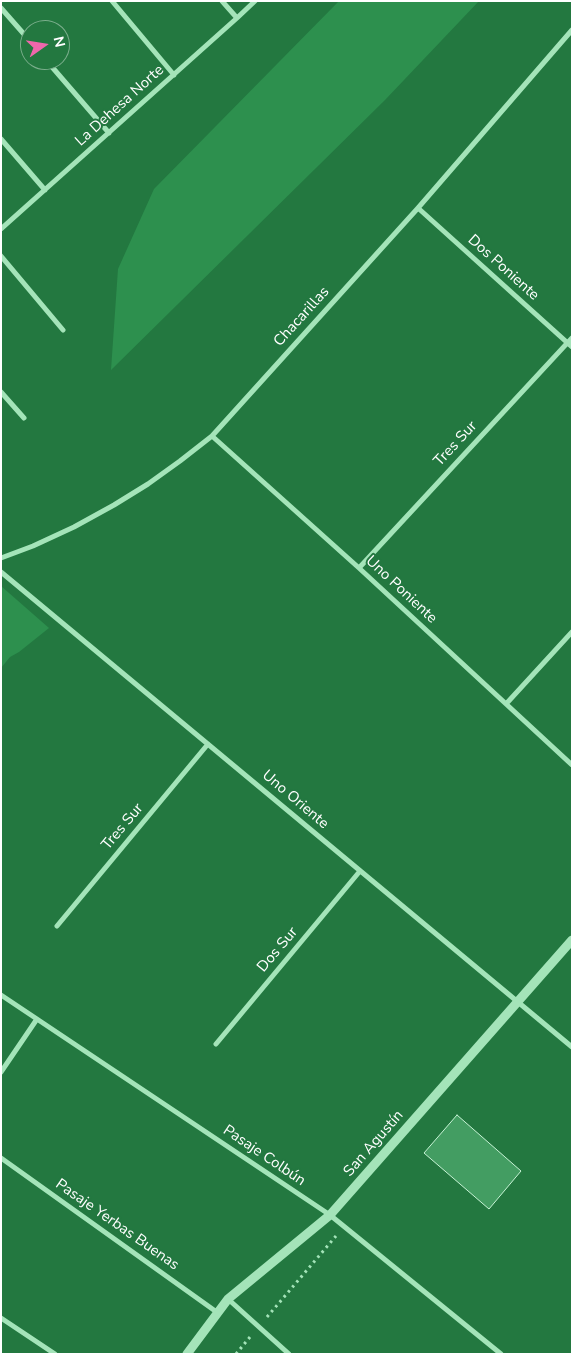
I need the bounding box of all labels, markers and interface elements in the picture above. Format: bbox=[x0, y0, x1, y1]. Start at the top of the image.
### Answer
north arrow bbox=[20, 20, 70, 70]
text: N bbox=[49, 34, 70, 49]
street label: La Dehesa Norte bbox=[72, 62, 168, 150]
street label: Dos Poniente bbox=[464, 231, 542, 305]
street label: Chacarillas bbox=[270, 283, 334, 351]
street label: Tres Sur bbox=[431, 418, 481, 470]
street label: Uno Poniente bbox=[362, 552, 440, 628]
street label: Uno Oriente bbox=[258, 767, 332, 833]
street label: Tres Sur bbox=[98, 800, 148, 854]
street label: Dos Sur bbox=[254, 924, 302, 976]
street label: San Agustín bbox=[340, 1107, 408, 1181]
street label: Pasaje Colbún bbox=[219, 1122, 309, 1190]
street label: Pasaje Yerbas Buenas bbox=[52, 1176, 182, 1274]

